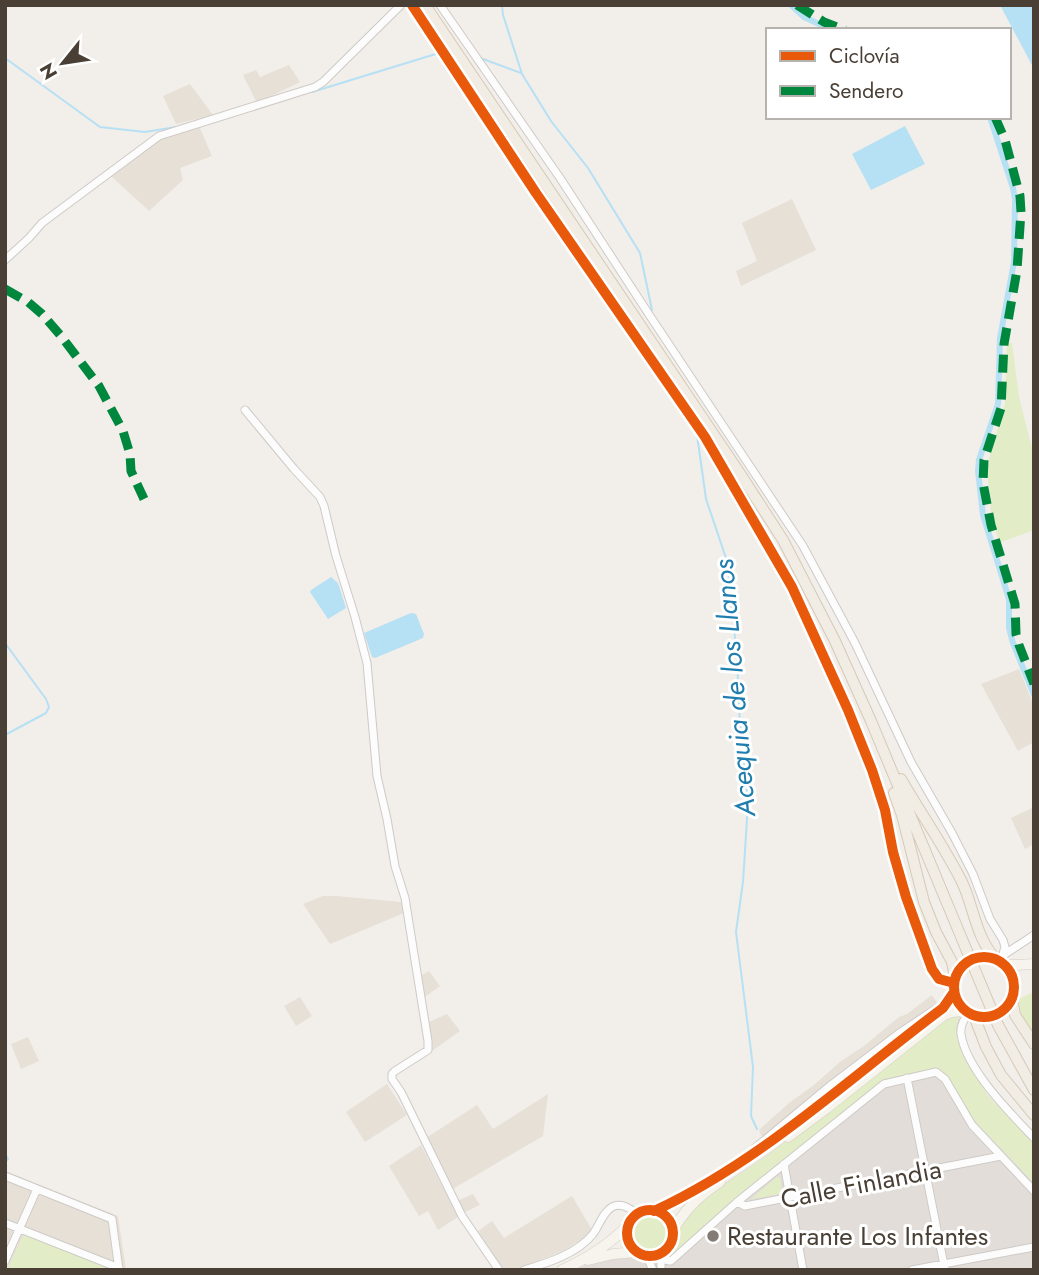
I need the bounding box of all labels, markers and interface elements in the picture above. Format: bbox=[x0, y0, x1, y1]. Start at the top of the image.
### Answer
north arrow bbox=[28, 28, 98, 98]
legend bbox=[766, 28, 1011, 119]
text: Ciclovía bbox=[829, 41, 900, 71]
text: N bbox=[33, 58, 64, 85]
text: Sendero bbox=[829, 76, 904, 106]
water label: Acequia de los Llanos bbox=[703, 557, 766, 819]
street label: Calle Finlandia bbox=[777, 1150, 945, 1218]
place label: Restaurante Los Infantes bbox=[727, 1217, 988, 1255]
marker: Restaurante Los Infantes bbox=[705, 1228, 721, 1244]

